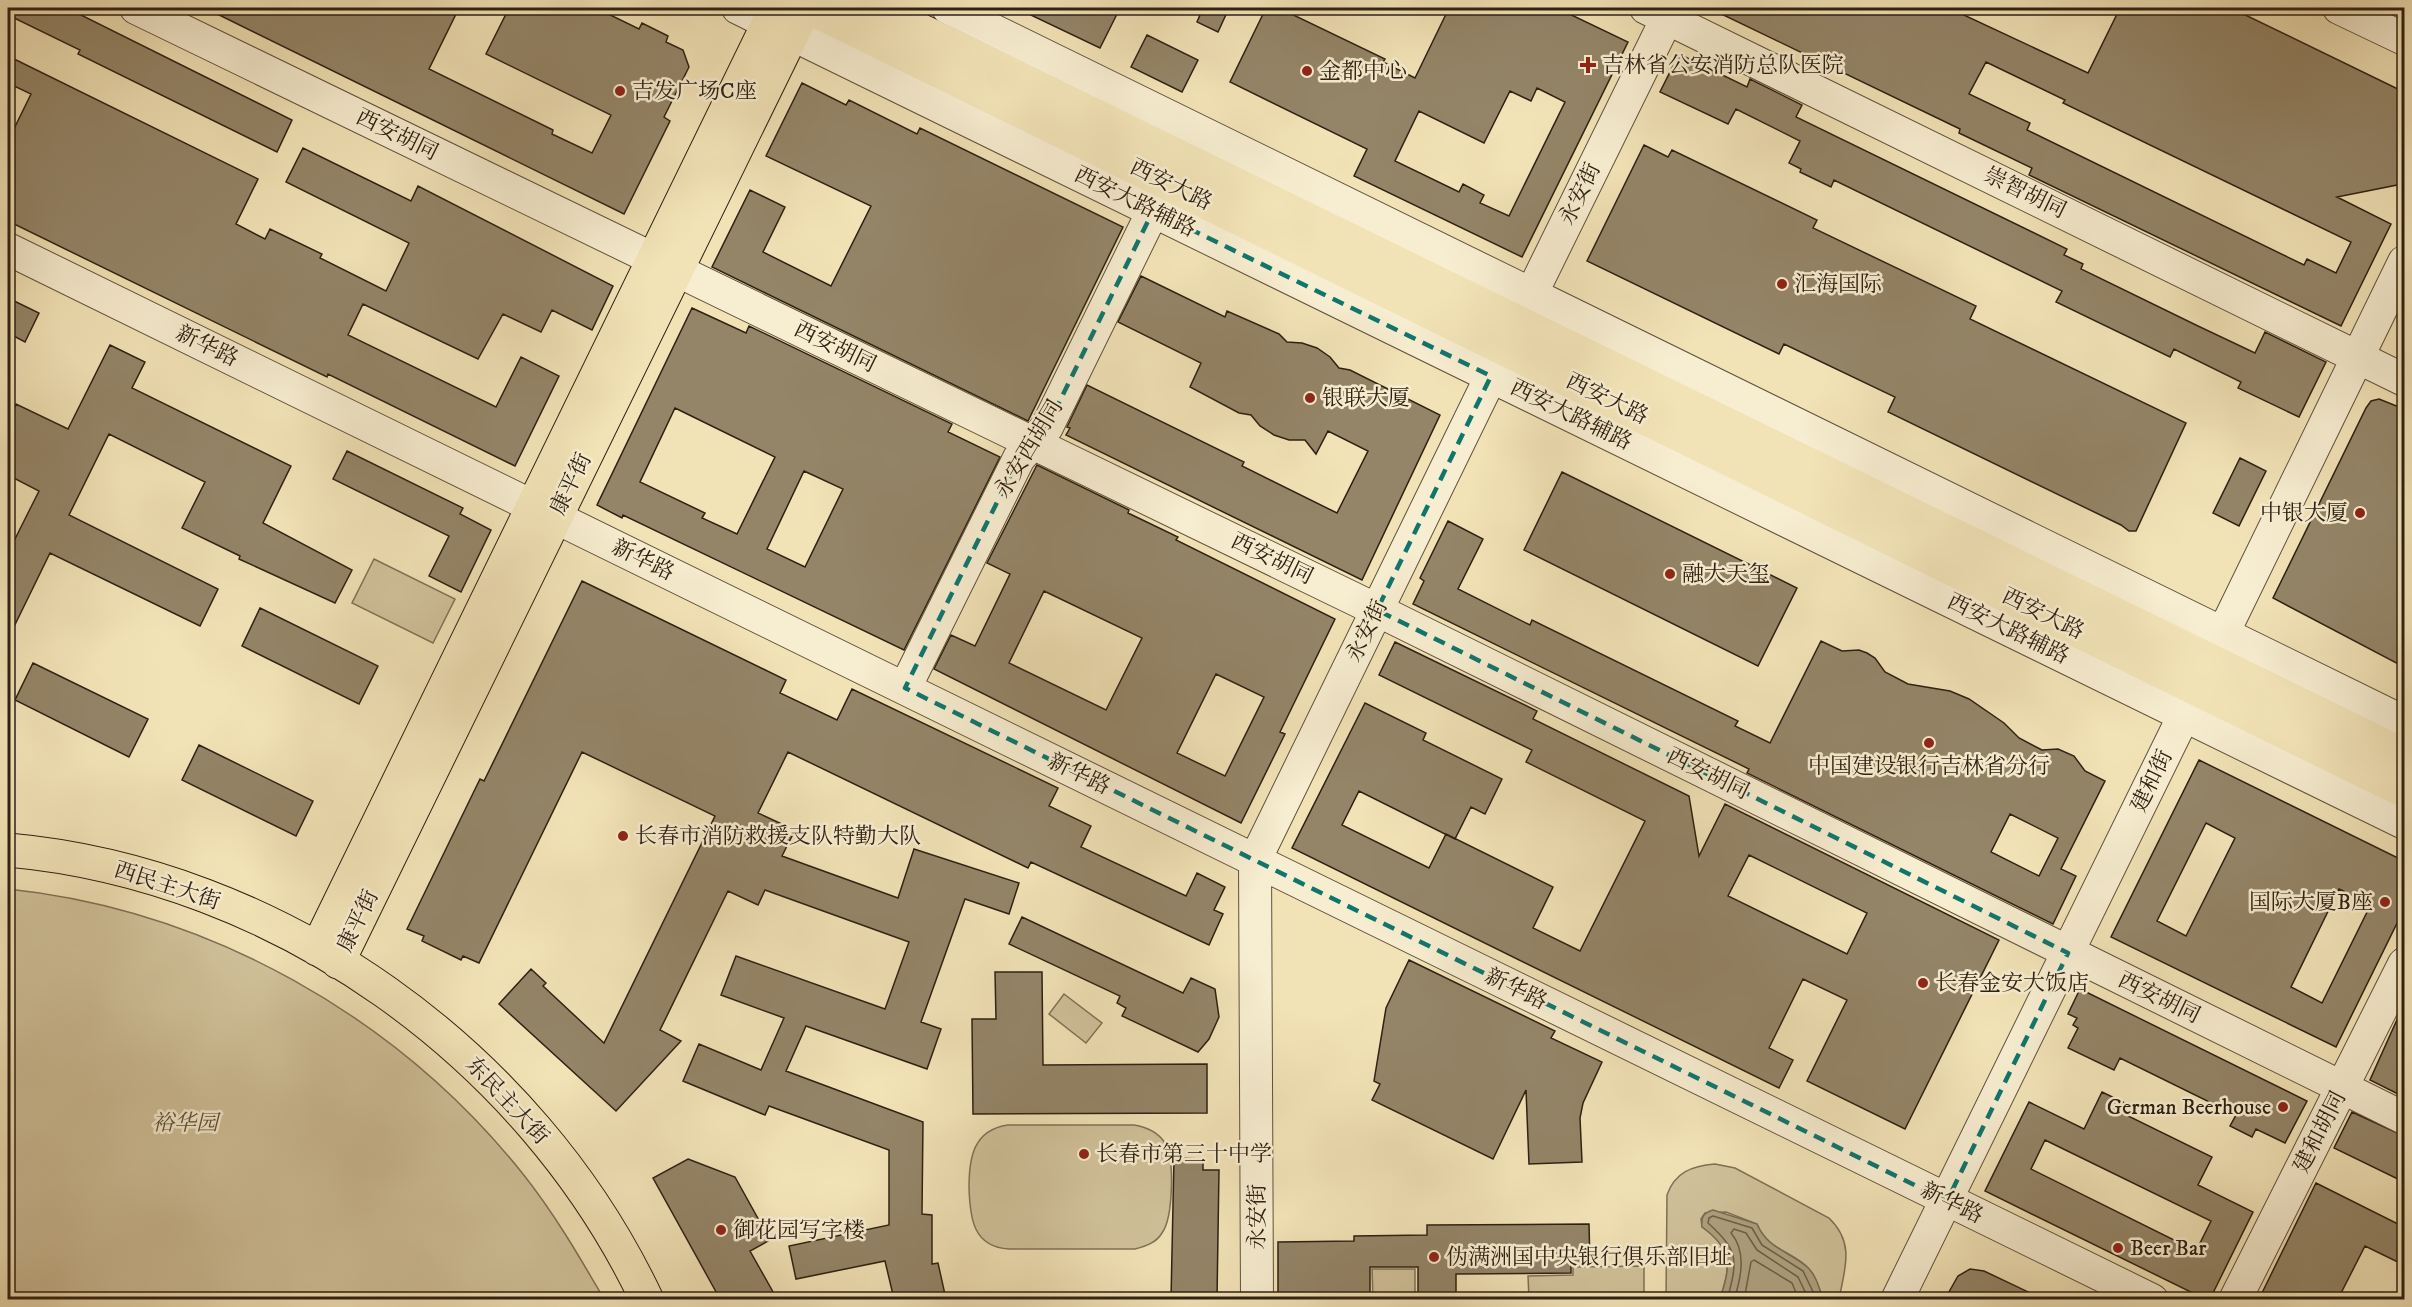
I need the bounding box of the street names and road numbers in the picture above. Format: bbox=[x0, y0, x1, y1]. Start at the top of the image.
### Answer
street label: 西安胡同 bbox=[352, 104, 442, 166]
street label: 西安大路 bbox=[1126, 154, 1216, 216]
street label: 永安街 bbox=[1553, 158, 1607, 230]
street label: 西安大路辅路 bbox=[1070, 161, 1200, 243]
street label: 崇智胡同 bbox=[1980, 162, 2070, 224]
street label: 西安胡同 bbox=[790, 316, 880, 378]
street label: 新华路 bbox=[171, 319, 243, 373]
street label: 西安大路 bbox=[1562, 368, 1652, 430]
street label: 西安大路辅路 bbox=[1506, 374, 1636, 456]
street label: 永安西胡同 bbox=[989, 395, 1069, 503]
street label: 康平街 bbox=[544, 448, 598, 520]
street label: 西安胡同 bbox=[1227, 528, 1317, 590]
street label: 新华路 bbox=[607, 533, 679, 587]
street label: 西安大路 bbox=[1998, 583, 2088, 645]
street label: 西安大路辅路 bbox=[1943, 588, 2073, 670]
street label: 永安街 bbox=[1340, 595, 1394, 667]
street label: 西安胡同 bbox=[1663, 743, 1753, 805]
street label: 建和街 bbox=[2125, 745, 2179, 817]
street label: 新华路 bbox=[1043, 747, 1115, 801]
street label: 西民主大街 bbox=[111, 856, 223, 916]
street label: 康平街 bbox=[331, 885, 385, 957]
street label: 新华路 bbox=[1480, 962, 1552, 1016]
street label: 西安胡同 bbox=[2114, 967, 2204, 1029]
street label: 东民主大街 bbox=[460, 1052, 554, 1150]
street label: 建和胡同 bbox=[2288, 1087, 2352, 1177]
street label: 新华路 bbox=[1916, 1176, 1988, 1230]
street label: 永安街 bbox=[1244, 1184, 1271, 1250]

